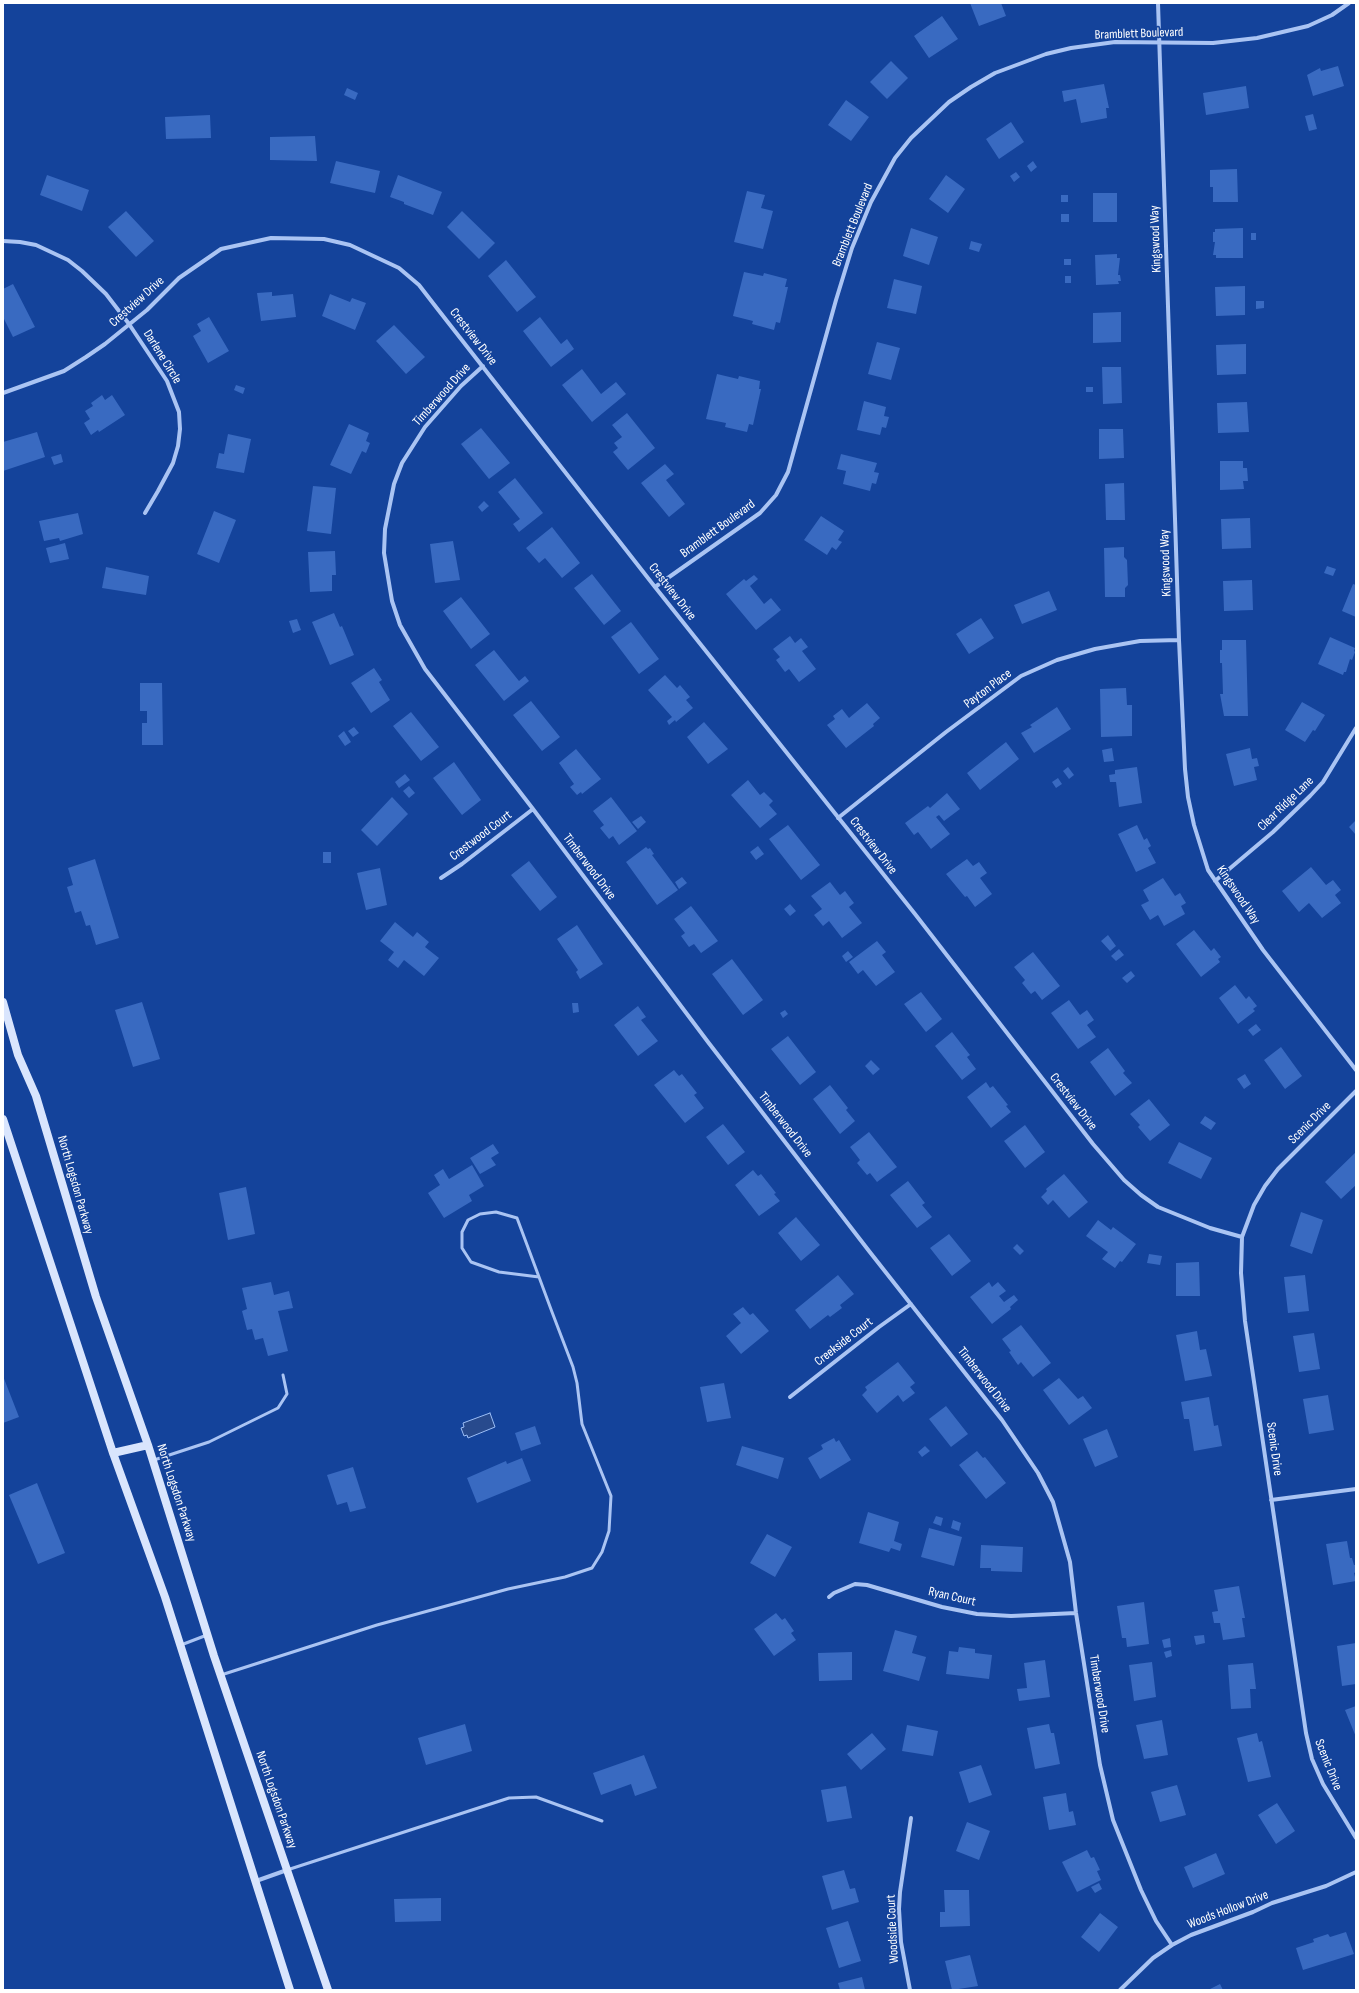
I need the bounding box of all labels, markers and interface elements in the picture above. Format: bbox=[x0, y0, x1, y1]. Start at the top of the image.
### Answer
street label: Bramblett Boulevard bbox=[1094, 25, 1184, 43]
street label: Bramblett Boulevard bbox=[829, 181, 877, 269]
street label: Kingswood Way bbox=[1147, 205, 1165, 273]
street label: Crestview Drive bbox=[106, 273, 168, 331]
street label: Crestview Drive bbox=[446, 305, 500, 369]
street label: Darlene Circle bbox=[139, 327, 185, 387]
street label: Timberwood Drive bbox=[410, 360, 474, 430]
street label: Bramblett Boulevard bbox=[678, 497, 758, 561]
street label: Kingswood Way bbox=[1157, 529, 1175, 597]
street label: Crestview Drive bbox=[645, 560, 699, 624]
street label: Payton Place bbox=[961, 666, 1015, 712]
street label: Clear Ridge Lane bbox=[1255, 774, 1317, 834]
street label: Crestwood Court bbox=[447, 807, 515, 865]
street label: Crestview Drive bbox=[846, 814, 900, 878]
street label: Timberwood Drive bbox=[559, 831, 619, 903]
street label: Kingswood Way bbox=[1213, 863, 1263, 927]
street label: Crestview Drive bbox=[1046, 1070, 1100, 1134]
street label: Timberwood Drive bbox=[755, 1089, 815, 1161]
street label: Scenic Drive bbox=[1285, 1098, 1335, 1148]
street label: North Logsdon Parkway bbox=[53, 1134, 97, 1236]
street label: Creekside Court bbox=[812, 1314, 876, 1370]
street label: Timberwood Drive bbox=[954, 1344, 1014, 1416]
street label: Scenic Drive bbox=[1263, 1421, 1285, 1477]
street label: North Logsdon Parkway bbox=[153, 1442, 199, 1544]
street label: Ryan Court bbox=[927, 1584, 977, 1610]
street label: Timberwood Drive bbox=[1085, 1654, 1113, 1734]
street label: Scenic Drive bbox=[1311, 1737, 1345, 1793]
street label: North Logsdon Parkway bbox=[252, 1749, 300, 1851]
street label: Woods Hollow Drive bbox=[1185, 1887, 1271, 1933]
street label: Woodside Court bbox=[883, 1894, 903, 1964]

